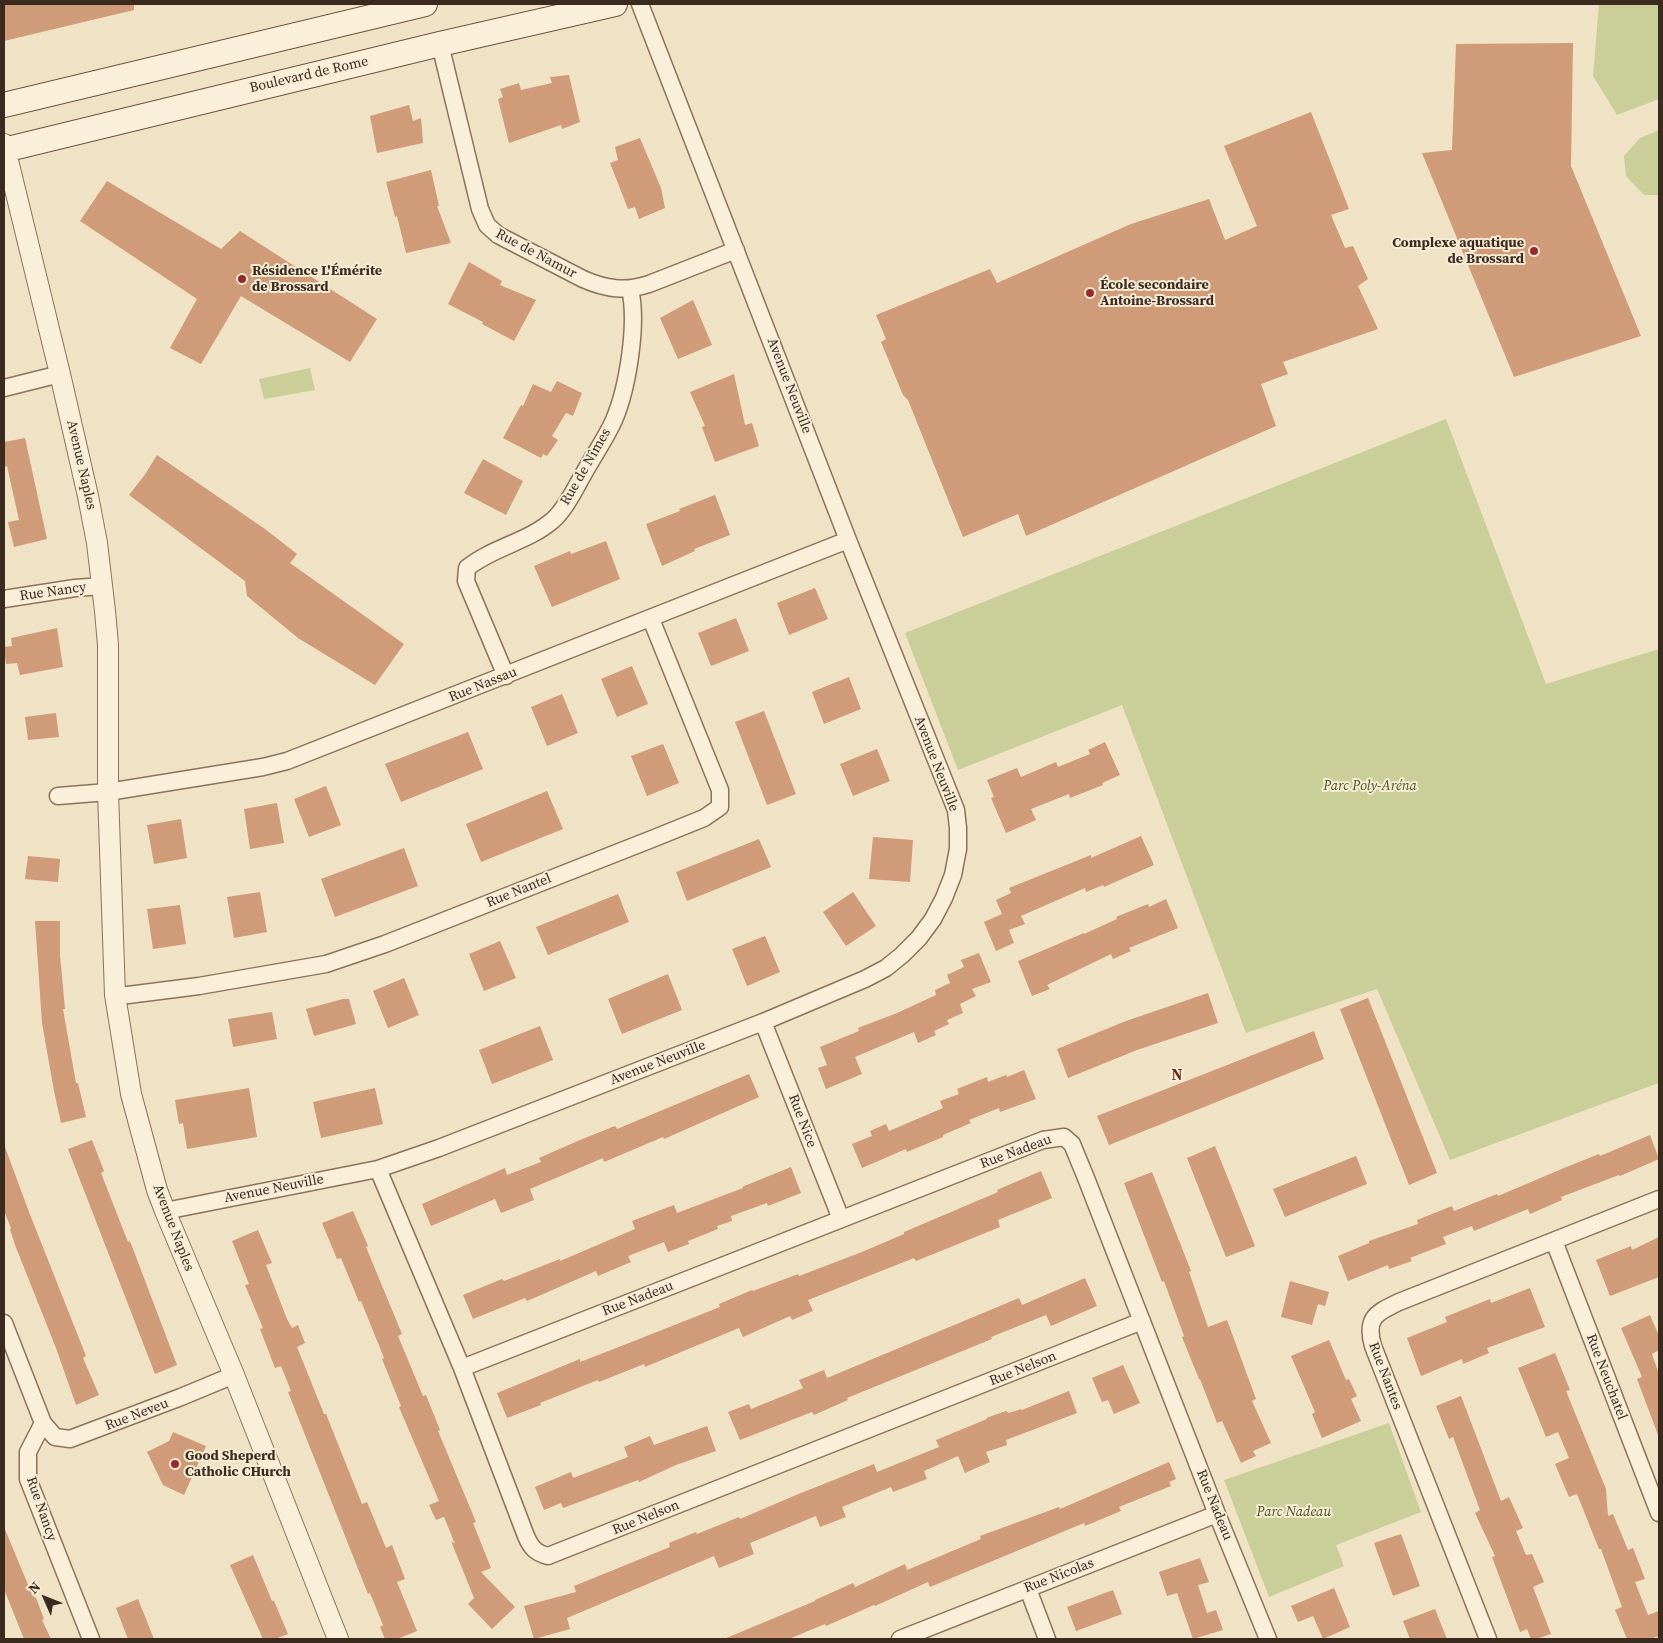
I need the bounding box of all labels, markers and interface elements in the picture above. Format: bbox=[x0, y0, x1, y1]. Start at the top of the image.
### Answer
street label: Boulevard de Rome bbox=[248, 53, 370, 97]
street label: Rue de Namur bbox=[493, 226, 579, 282]
place label: Complexe aquatique de Brossard bbox=[1392, 235, 1524, 268]
marker: Complexe aquatique de Brossard bbox=[1528, 245, 1540, 257]
place label: Résidence L'Émérite de Brossard bbox=[252, 263, 382, 296]
marker: Résidence L'Émérite de Brossard bbox=[236, 273, 248, 285]
place label: École secondaire Antoine-Brossard bbox=[1100, 277, 1214, 310]
marker: École secondaire Antoine-Brossard bbox=[1084, 287, 1096, 299]
street label: Avenue Neuville bbox=[763, 336, 815, 436]
street label: Avenue Naples bbox=[63, 418, 99, 512]
street label: Rue de Nîmes bbox=[557, 425, 615, 509]
street label: Rue Nancy bbox=[19, 579, 87, 605]
street label: Rue Nassau bbox=[446, 664, 520, 706]
street label: Avenue Neuville bbox=[910, 714, 962, 814]
park label: Parc Poly-Aréna bbox=[1323, 778, 1417, 794]
street label: Rue Nantel bbox=[484, 870, 554, 912]
street label: Avenue Neuville bbox=[608, 1037, 708, 1089]
district label: N bbox=[1172, 1067, 1182, 1085]
street label: Rue Nice bbox=[784, 1092, 820, 1150]
street label: Rue Nadeau bbox=[978, 1131, 1054, 1173]
street label: Avenue Neuville bbox=[223, 1171, 325, 1207]
street label: Avenue Naples bbox=[149, 1182, 197, 1274]
street label: Rue Nadeau bbox=[600, 1278, 676, 1320]
street label: Rue Neuchatel bbox=[1582, 1332, 1630, 1422]
street label: Rue Nantes bbox=[1364, 1340, 1406, 1412]
street label: Rue Nelson bbox=[987, 1348, 1059, 1390]
street label: Rue Neveu bbox=[103, 1395, 171, 1435]
place label: Good Sheperd Catholic CHurch bbox=[185, 1448, 291, 1480]
marker: Good Sheperd Catholic CHurch bbox=[169, 1458, 181, 1470]
street label: Rue Nadeau bbox=[1192, 1467, 1236, 1543]
street label: Rue Nancy bbox=[22, 1475, 60, 1543]
street label: Rue Nelson bbox=[610, 1497, 682, 1539]
park label: Parc Nadeau bbox=[1257, 1504, 1331, 1520]
street label: Rue Nicolas bbox=[1022, 1555, 1096, 1597]
north arrow bbox=[20, 1573, 70, 1623]
text: N bbox=[23, 1577, 45, 1598]

